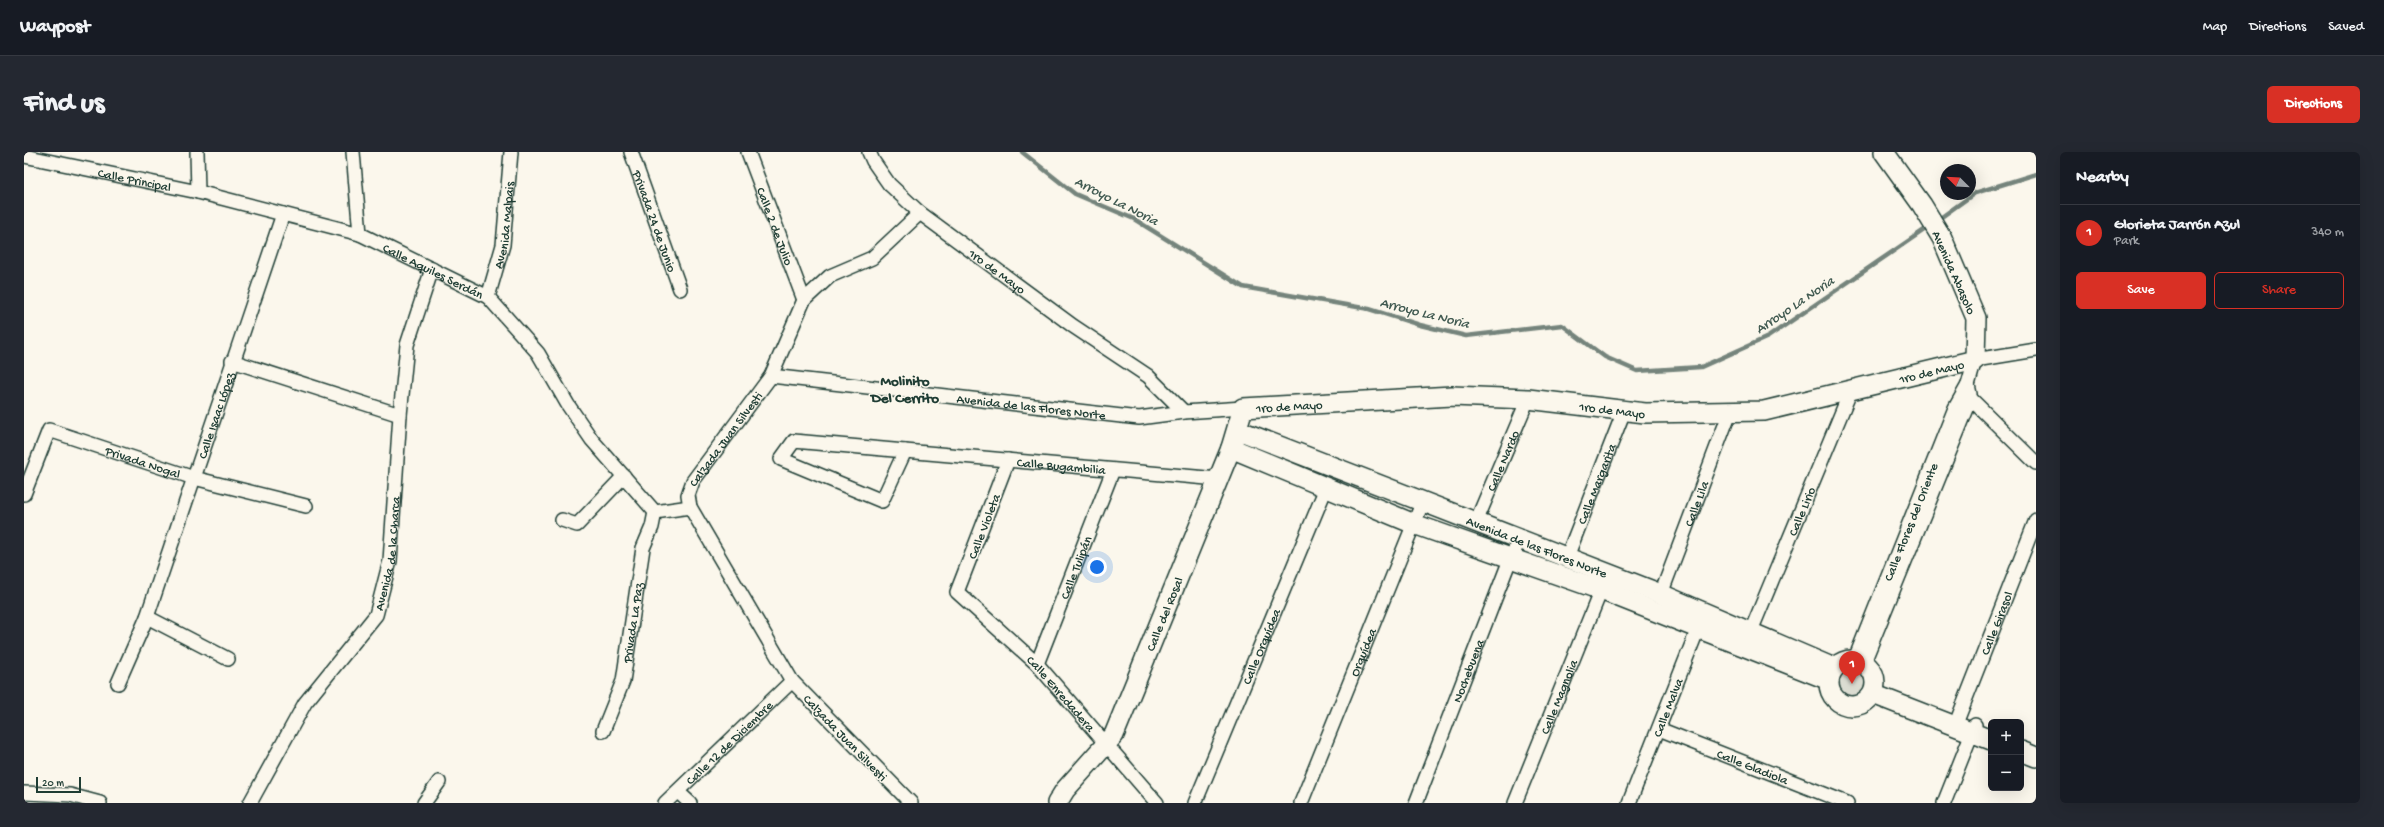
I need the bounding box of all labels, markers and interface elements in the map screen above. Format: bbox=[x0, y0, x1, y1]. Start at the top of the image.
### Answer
text: Waypost bbox=[20, 16, 90, 39]
text: Map bbox=[2203, 19, 2227, 36]
text: Directions bbox=[2249, 19, 2306, 36]
text: Saved bbox=[2328, 19, 2364, 36]
button: Directions bbox=[2267, 86, 2360, 123]
text: Find us bbox=[24, 88, 104, 121]
north arrow bbox=[1940, 164, 1976, 200]
street label: Calle Principal bbox=[96, 166, 172, 196]
street label: Privada 24 de Junio bbox=[628, 168, 678, 275]
text: Nearby bbox=[2076, 168, 2129, 188]
water label: Arroyo La Noria bbox=[1071, 174, 1161, 231]
street label: Avenida Malpais bbox=[492, 180, 519, 271]
street label: Calle 2 de Julio bbox=[752, 186, 795, 268]
text: Glorieta Jarrón Azul bbox=[2114, 216, 2240, 234]
text: 1 bbox=[2086, 225, 2092, 240]
text: 340 m bbox=[2311, 225, 2344, 240]
street label: Avenida Abasolo bbox=[1928, 229, 1978, 317]
text: Park bbox=[2114, 234, 2139, 249]
street label: Calle Aquiles Serdán bbox=[380, 241, 486, 304]
street label: 1ro de Mayo bbox=[964, 246, 1028, 298]
button: Save bbox=[2076, 272, 2206, 309]
button: Share bbox=[2214, 272, 2344, 309]
water label: Arroyo La Noria bbox=[1753, 273, 1839, 339]
water label: Arroyo La Noria bbox=[1378, 295, 1472, 334]
street label: 1ro de Mayo bbox=[1897, 358, 1966, 388]
street label: Calle Isaac López bbox=[196, 370, 239, 461]
district label: Molinito Del Cerrito bbox=[869, 373, 939, 408]
street label: Calzada Juan Silvesti bbox=[687, 389, 767, 489]
street label: Avenida de las Flores Norte bbox=[956, 392, 1107, 424]
street label: 1ro de Mayo bbox=[1255, 398, 1323, 417]
street label: 1ro de Mayo bbox=[1577, 400, 1646, 423]
street label: Calle Nardo bbox=[1485, 428, 1524, 494]
street label: Calle Margarita bbox=[1576, 441, 1621, 527]
street label: Privada Nogal bbox=[102, 444, 182, 483]
street label: Calle Bugambilia bbox=[1016, 456, 1107, 479]
street label: Calle Flores del Oriente bbox=[1882, 461, 1942, 584]
street label: Calle Lila bbox=[1682, 479, 1713, 529]
street label: Calle Lirio bbox=[1786, 485, 1820, 539]
street label: Calle Violeta bbox=[966, 491, 1005, 562]
street label: Avenida de la Charca bbox=[372, 495, 404, 612]
street label: Avenida de las Flores Norte bbox=[1464, 514, 1609, 583]
street label: Calle Tulipán bbox=[1058, 534, 1097, 602]
your location bbox=[1087, 557, 1107, 577]
street label: Calle del Rosal bbox=[1144, 575, 1188, 654]
street label: Privada La Paz bbox=[621, 581, 648, 665]
street label: Calle Girasol bbox=[1979, 590, 2017, 658]
street label: Calle Orquídea bbox=[1240, 606, 1285, 687]
street label: Orquídea bbox=[1348, 626, 1381, 679]
street label: Nochebuena bbox=[1451, 637, 1489, 705]
pin: 1 bbox=[1839, 651, 1865, 684]
street label: Calle Enredadera bbox=[1023, 653, 1098, 736]
street label: Calle Magnolia bbox=[1539, 657, 1582, 737]
street label: Calle Malva bbox=[1651, 676, 1688, 740]
street label: Calzada Juan Silvesti bbox=[799, 692, 889, 785]
street label: Calle 12 de Diciembre bbox=[684, 699, 777, 789]
map controls bbox=[1988, 719, 2024, 791]
button: + bbox=[1988, 719, 2024, 755]
street label: Calle Gladiola bbox=[1714, 748, 1791, 789]
button: − bbox=[1988, 755, 2024, 791]
scale bar bbox=[36, 775, 81, 794]
text: 20 m bbox=[42, 778, 64, 790]

